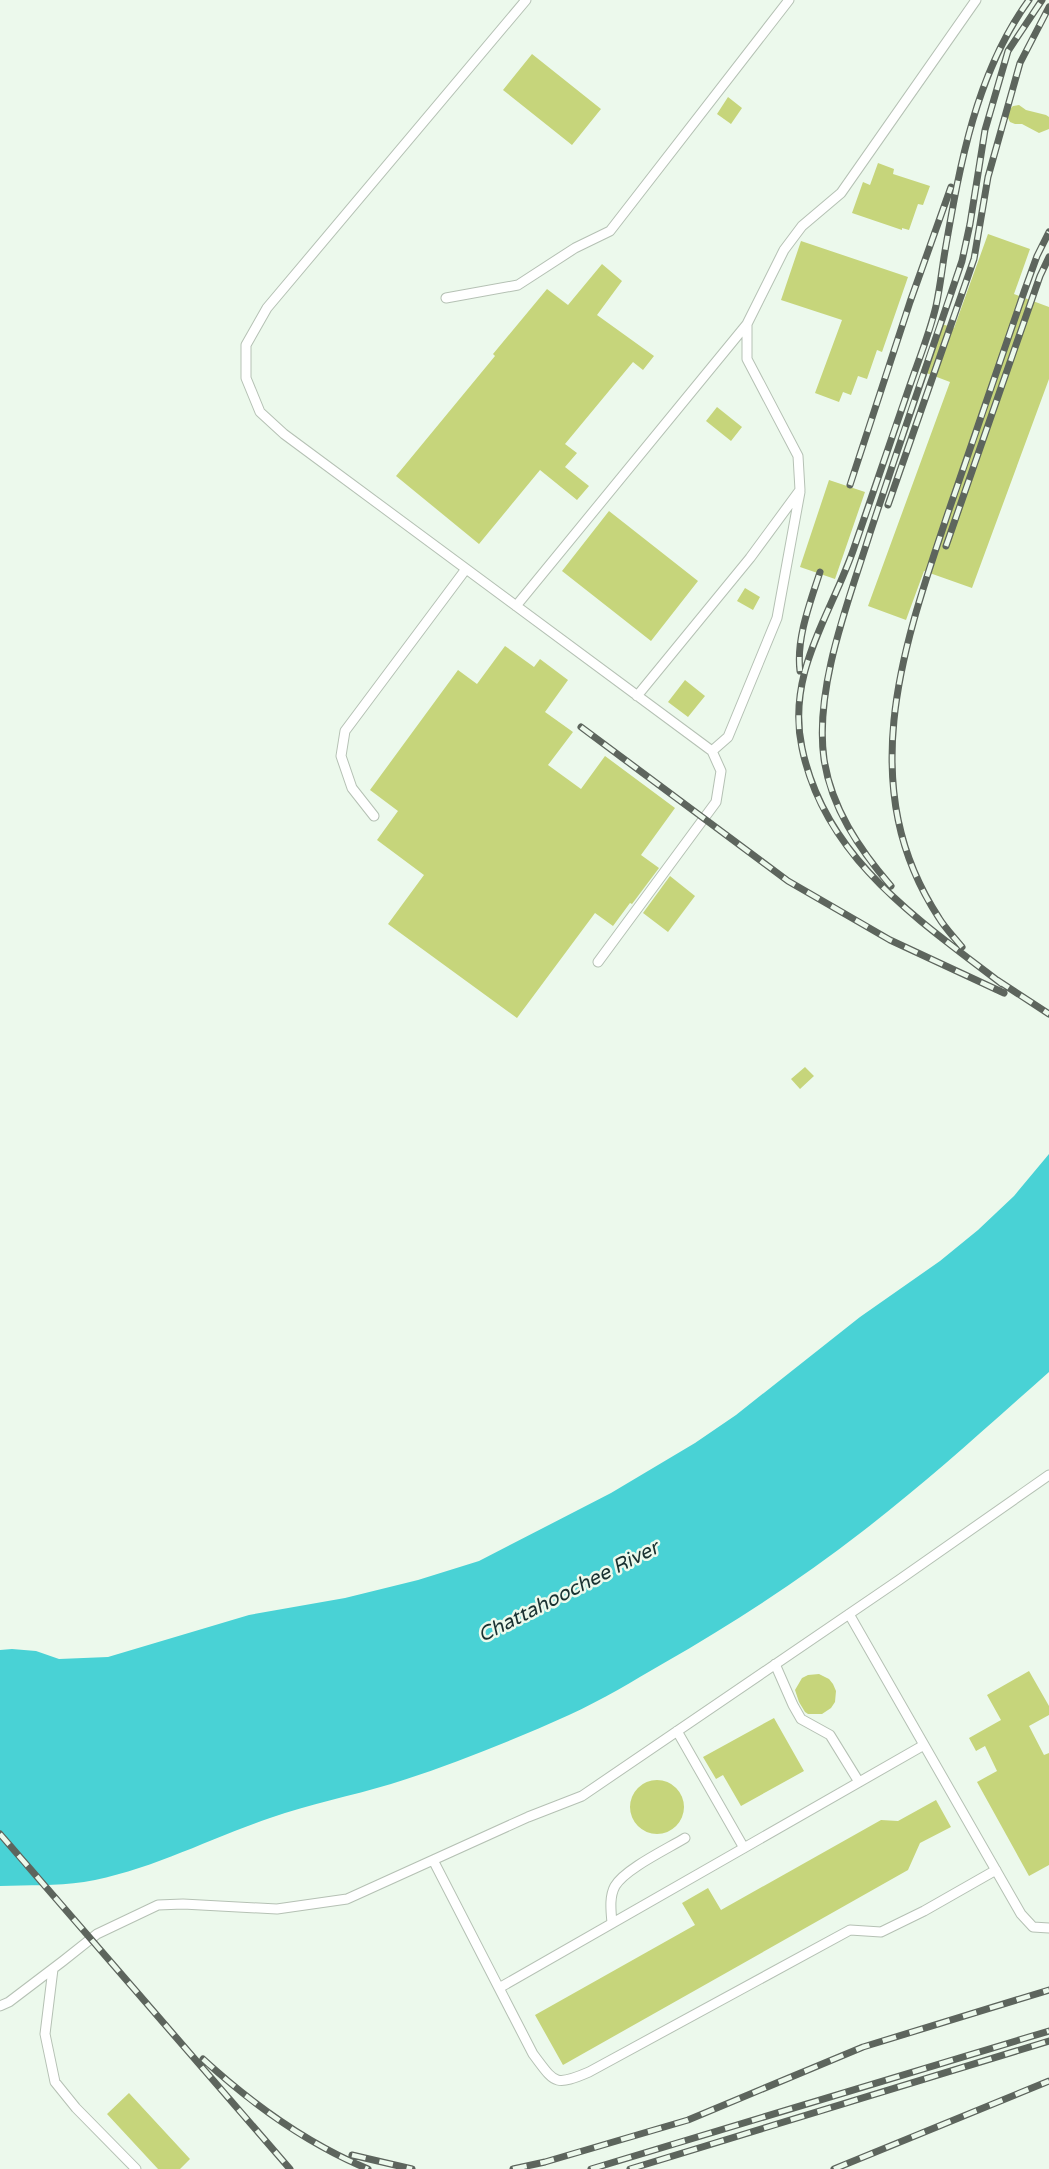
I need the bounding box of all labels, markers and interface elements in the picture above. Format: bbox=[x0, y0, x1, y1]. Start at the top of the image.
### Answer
water label: Chattahoochee River bbox=[474, 1535, 665, 1648]

